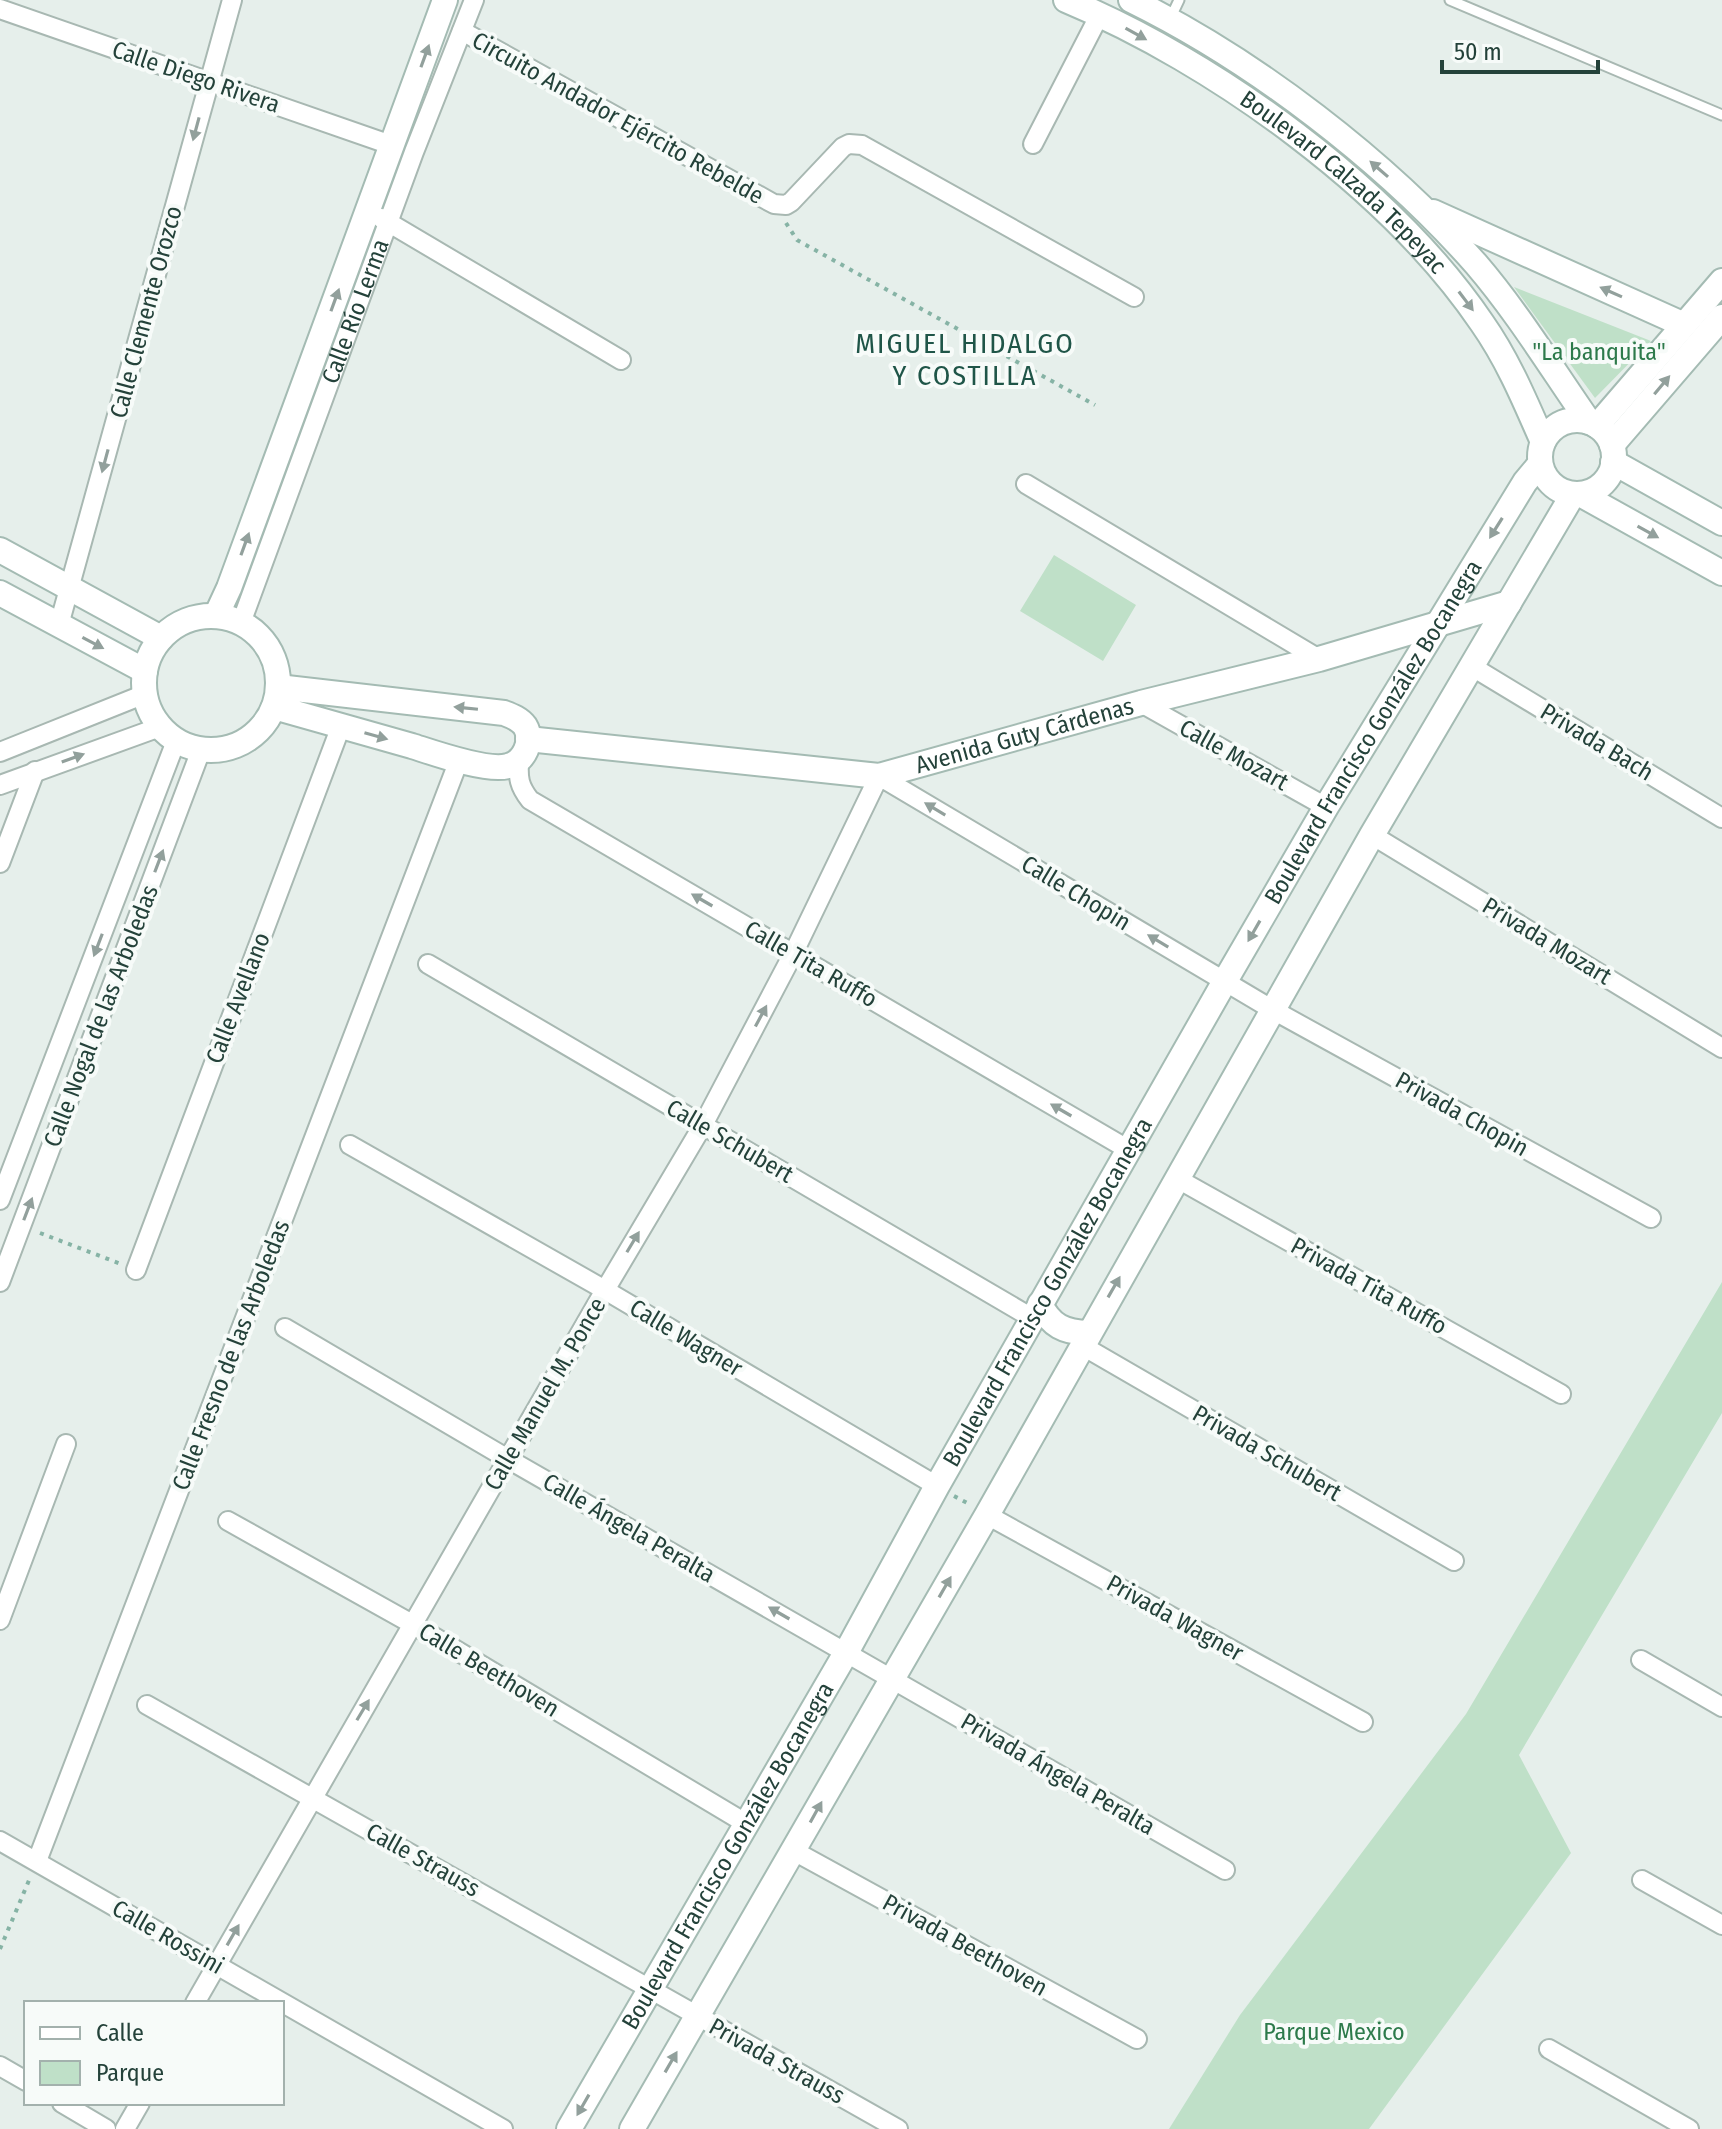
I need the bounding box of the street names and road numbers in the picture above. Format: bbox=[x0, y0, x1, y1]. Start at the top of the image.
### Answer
street label: Circuito Andador Ejército Rebelde bbox=[467, 26, 769, 210]
street label: Calle Diego Rivera bbox=[108, 35, 284, 119]
street label: Boulevard Calzada Tepeyac bbox=[1235, 85, 1452, 279]
street label: Calle Clemente Orozco bbox=[104, 203, 188, 421]
street label: Calle Río Lerma bbox=[316, 235, 395, 387]
street label: Boulevard Francisco González Bocanegra bbox=[1259, 555, 1488, 909]
street label: Avenida Guty Cárdenas bbox=[912, 692, 1137, 779]
street label: Privada Bach bbox=[1535, 697, 1659, 787]
street label: Calle Mozart bbox=[1175, 714, 1293, 796]
street label: Calle Chopin bbox=[1016, 850, 1136, 936]
street label: Calle Nogal de las Arboledas bbox=[38, 881, 164, 1151]
street label: Privada Mozart bbox=[1477, 892, 1617, 991]
street label: Calle Tita Ruffo bbox=[740, 915, 882, 1013]
street label: Calle Avellano bbox=[200, 928, 276, 1068]
street label: Privada Chopin bbox=[1391, 1066, 1533, 1162]
street label: Calle Schubert bbox=[662, 1093, 799, 1189]
street label: Boulevard Francisco González Bocanegra bbox=[937, 1113, 1158, 1471]
street label: Calle Fresno de las Arboledas bbox=[166, 1216, 296, 1494]
street label: Privada Tita Ruffo bbox=[1286, 1232, 1452, 1340]
street label: Calle Manuel M. Ponce bbox=[478, 1293, 612, 1495]
street label: Calle Wagner bbox=[625, 1293, 748, 1383]
street label: Privada Schubert bbox=[1188, 1399, 1346, 1507]
street label: Calle Ángela Peralta bbox=[538, 1467, 720, 1589]
street label: Privada Wagner bbox=[1102, 1569, 1249, 1667]
street label: Calle Beethoven bbox=[414, 1617, 564, 1723]
street label: Boulevard Francisco González Bocanegra bbox=[616, 1677, 840, 2034]
street label: Privada Ángela Peralta bbox=[956, 1706, 1160, 1841]
street label: Calle Strauss bbox=[361, 1817, 485, 1903]
street label: Privada Beethoven bbox=[878, 1888, 1052, 2002]
street label: Calle Rossini bbox=[107, 1894, 229, 1980]
street label: Privada Strauss bbox=[704, 2012, 850, 2110]

